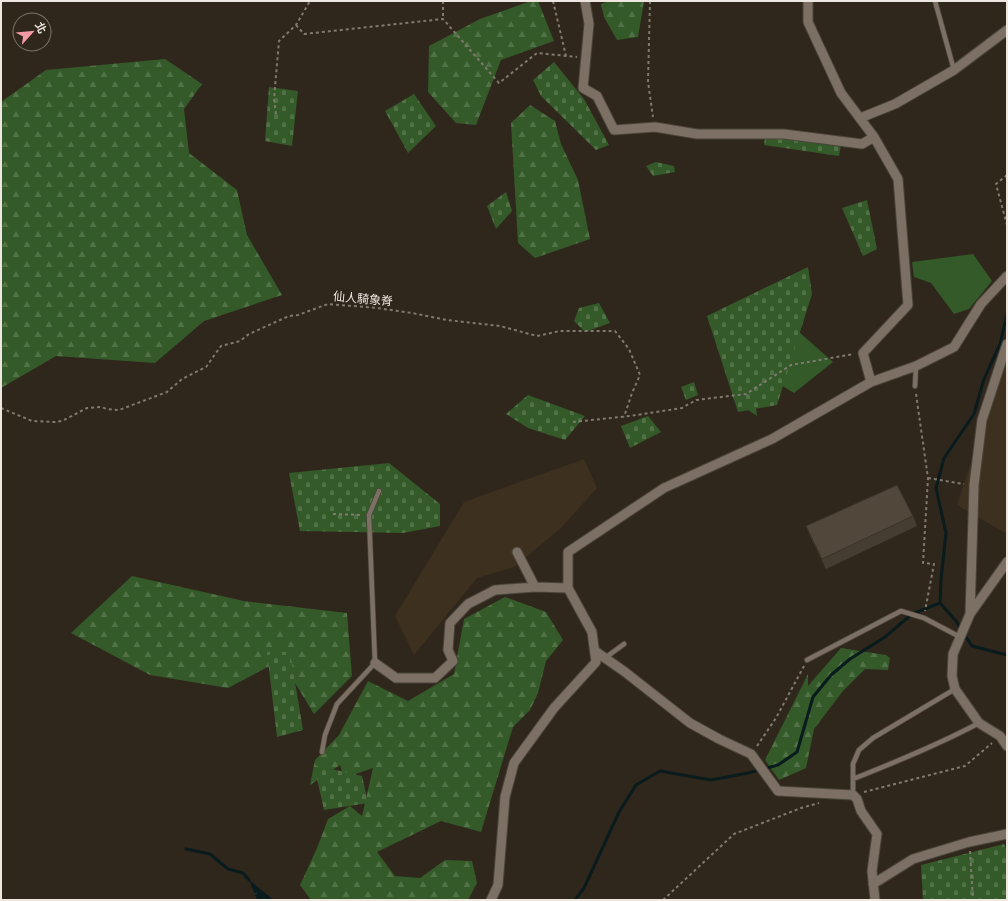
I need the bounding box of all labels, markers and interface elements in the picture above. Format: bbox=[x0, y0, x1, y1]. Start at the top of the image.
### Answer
north arrow bbox=[12, 12, 52, 52]
text: 北 bbox=[33, 19, 50, 35]
street label: 仙人騎象脊 bbox=[332, 288, 394, 309]

